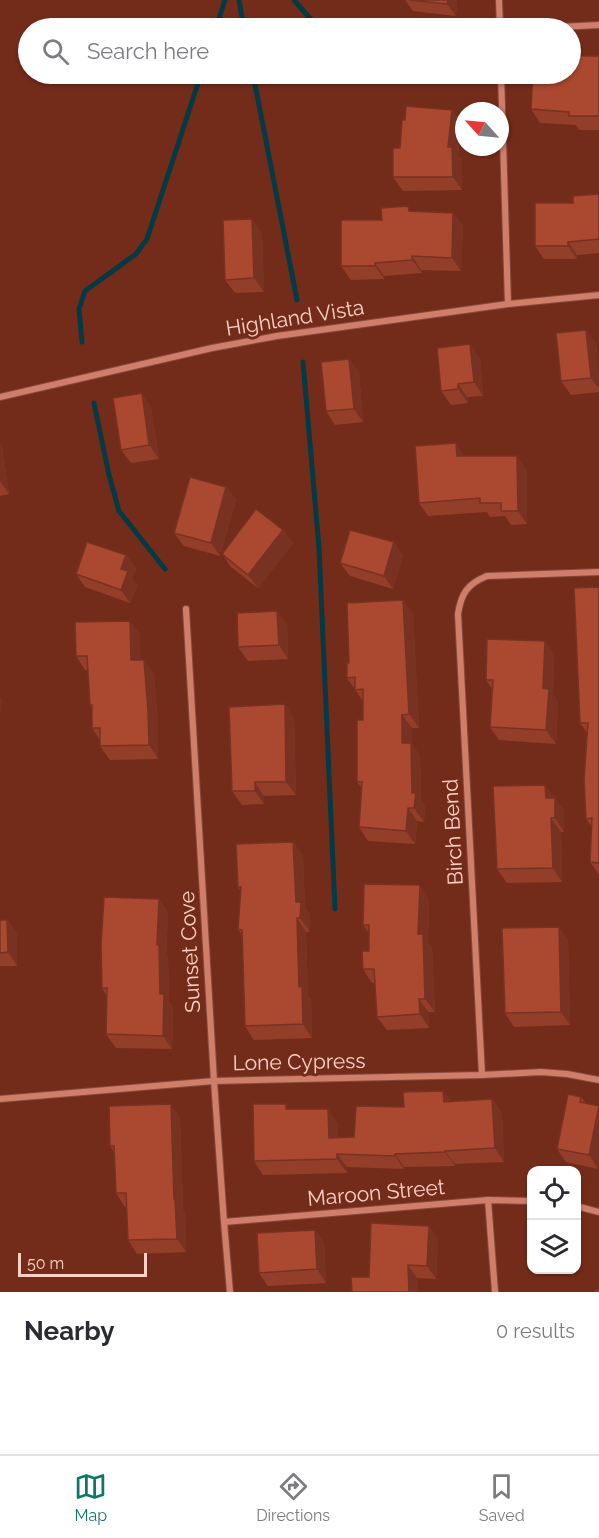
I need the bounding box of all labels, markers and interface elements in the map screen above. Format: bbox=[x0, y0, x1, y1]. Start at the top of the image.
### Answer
search box bbox=[18, 18, 581, 84]
icon: search bbox=[39, 35, 72, 68]
text: Search here bbox=[87, 38, 209, 64]
north arrow bbox=[455, 102, 509, 156]
street label: Highland Vista bbox=[224, 294, 366, 341]
street label: Birch Bend bbox=[437, 778, 468, 886]
street label: Sunset Cove bbox=[174, 891, 205, 1014]
street label: Lone Cypress bbox=[232, 1048, 366, 1075]
map controls bbox=[527, 1166, 581, 1274]
button: locate bbox=[527, 1166, 581, 1220]
street label: Maroon Street bbox=[306, 1174, 446, 1211]
button: layers bbox=[527, 1220, 581, 1274]
scale bar bbox=[18, 1250, 147, 1278]
text: 50 m bbox=[27, 1254, 64, 1273]
text: Nearby bbox=[24, 1316, 114, 1346]
text: 0 results bbox=[496, 1319, 575, 1343]
tab: Map bbox=[74, 1470, 107, 1525]
tab: Directions bbox=[256, 1470, 330, 1525]
tab: Saved bbox=[479, 1470, 525, 1525]

